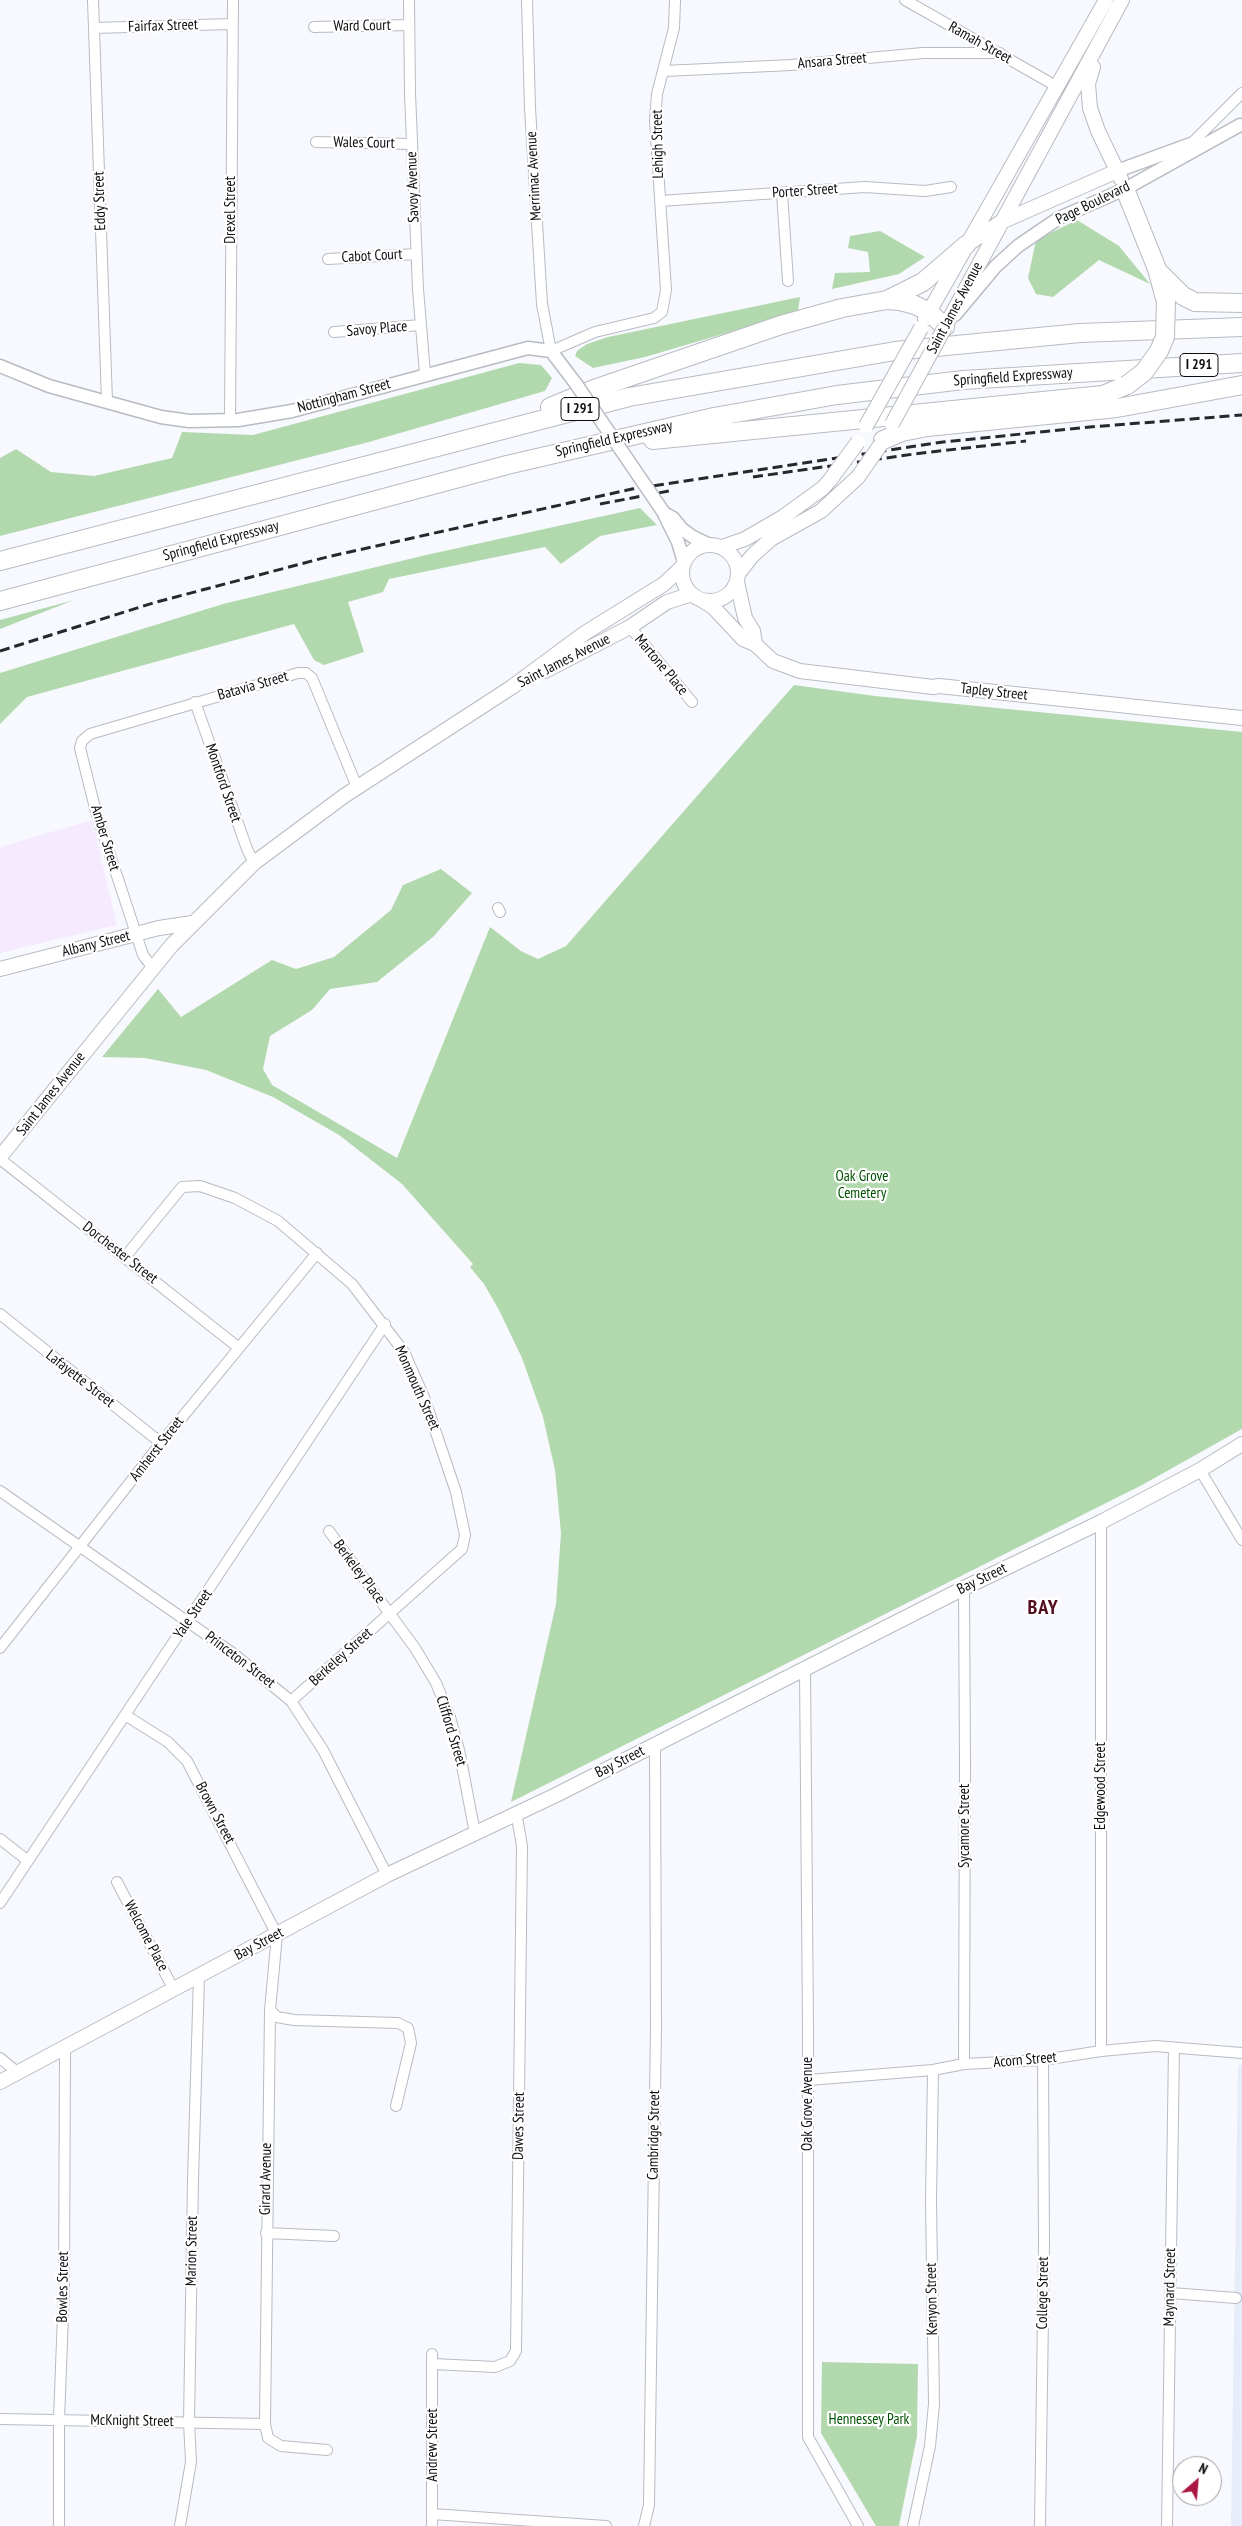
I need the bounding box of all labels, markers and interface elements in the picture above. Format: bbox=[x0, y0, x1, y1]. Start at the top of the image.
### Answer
street label: Fairfax Street bbox=[128, 16, 198, 36]
street label: Ward Court bbox=[333, 17, 391, 35]
street label: Ramah Street bbox=[945, 18, 1015, 68]
street label: Ansara Street bbox=[797, 49, 867, 73]
street label: Lehigh Street bbox=[648, 109, 668, 179]
street label: Merrimac Avenue bbox=[523, 131, 545, 221]
street label: Wales Court bbox=[333, 133, 395, 153]
street label: Savoy Avenue bbox=[403, 151, 423, 223]
street label: Eddy Street bbox=[90, 171, 110, 231]
street label: Drexel Street bbox=[222, 176, 240, 244]
street label: Page Boulevard bbox=[1053, 177, 1133, 229]
street label: Porter Street bbox=[772, 180, 838, 202]
street label: Cabot Court bbox=[341, 245, 403, 267]
street label: Saint James Avenue bbox=[923, 259, 987, 357]
street label: Savoy Place bbox=[346, 317, 408, 341]
road number: I 291 bbox=[1180, 354, 1218, 376]
street label: Springfield Expressway bbox=[953, 364, 1073, 390]
street label: Nottingham Street bbox=[295, 375, 393, 417]
road number: I 291 bbox=[561, 398, 599, 420]
street label: Springfield Expressway bbox=[554, 417, 674, 461]
street label: Springfield Expressway bbox=[161, 517, 281, 565]
street label: Saint James Avenue bbox=[515, 630, 613, 692]
street label: Martone Place bbox=[630, 631, 692, 699]
street label: Batavia Street bbox=[216, 667, 290, 705]
street label: Tapley Street bbox=[960, 680, 1028, 704]
street label: Montford Street bbox=[201, 741, 245, 825]
street label: Amber Street bbox=[86, 803, 124, 873]
street label: Albany Street bbox=[60, 927, 132, 961]
street label: Saint James Avenue bbox=[13, 1049, 89, 1139]
park label: Oak Grove Cemetery bbox=[835, 1168, 889, 1203]
street label: Dorchester Street bbox=[79, 1218, 161, 1288]
street label: Monmouth Street bbox=[390, 1343, 444, 1433]
street label: Lafayette Street bbox=[42, 1347, 118, 1411]
street label: Amherst Street bbox=[126, 1413, 188, 1485]
street label: Berkeley Place bbox=[329, 1537, 389, 1607]
street label: Bay Street bbox=[954, 1559, 1010, 1599]
street label: Yale Street bbox=[170, 1586, 216, 1642]
district label: BAY bbox=[1027, 1596, 1059, 1620]
street label: Berkeley Street bbox=[306, 1624, 376, 1690]
street label: Princeton Street bbox=[201, 1628, 279, 1692]
street label: Clifford Street bbox=[432, 1694, 470, 1768]
street label: Bay Street bbox=[592, 1742, 648, 1782]
street label: Edgewood Street bbox=[1092, 1742, 1110, 1830]
street label: Brown Street bbox=[191, 1779, 239, 1847]
street label: Sycamore Street bbox=[956, 1784, 974, 1868]
street label: Welcome Place bbox=[120, 1898, 172, 1974]
street label: Bay Street bbox=[231, 1924, 287, 1964]
street label: Acorn Street bbox=[993, 2048, 1057, 2072]
street label: Oak Grove Avenue bbox=[799, 2057, 817, 2151]
street label: Cambridge Street bbox=[644, 2090, 664, 2180]
street label: Dawes Street bbox=[509, 2092, 529, 2160]
street label: Girard Avenue bbox=[256, 2143, 276, 2215]
street label: Marion Street bbox=[182, 2216, 202, 2286]
street label: Maynard Street bbox=[1160, 2248, 1180, 2326]
street label: Bowles Street bbox=[53, 2251, 73, 2323]
street label: College Street bbox=[1033, 2256, 1053, 2330]
street label: Kenyon Street bbox=[922, 2263, 942, 2335]
street label: Andrew Street bbox=[424, 2408, 442, 2482]
street label: McKnight Street bbox=[90, 2411, 174, 2431]
park label: Hennessey Park bbox=[829, 2411, 909, 2429]
north arrow bbox=[1172, 2456, 1222, 2506]
text: N bbox=[1196, 2459, 1211, 2478]

